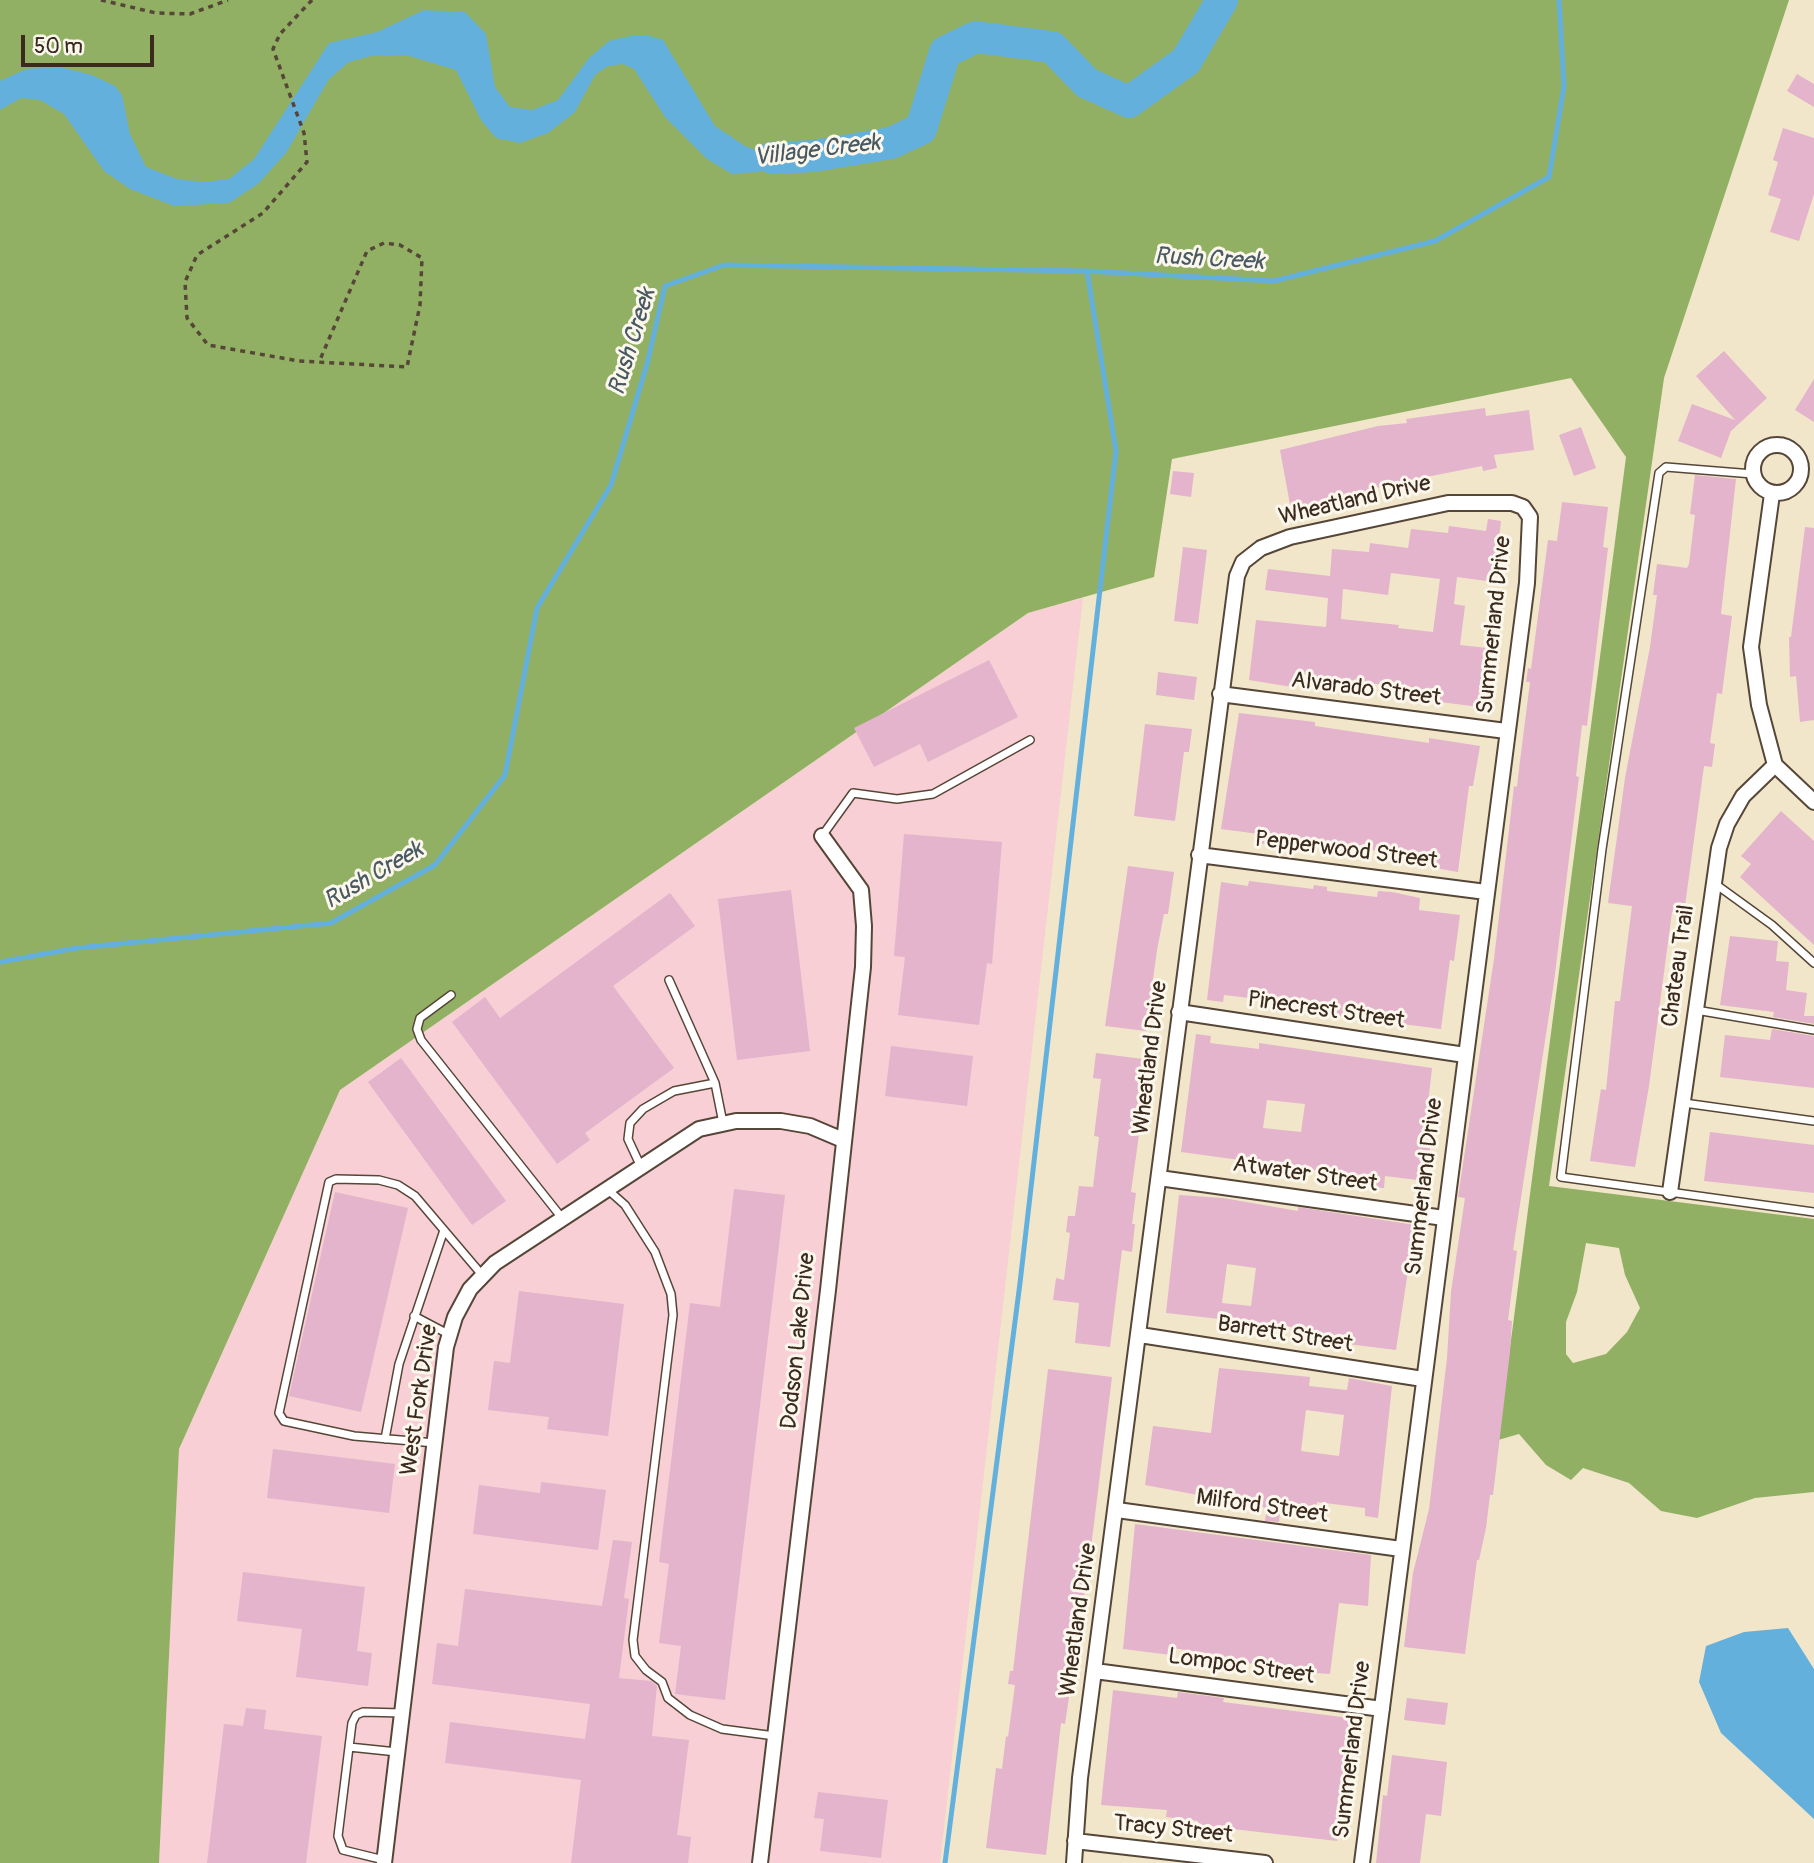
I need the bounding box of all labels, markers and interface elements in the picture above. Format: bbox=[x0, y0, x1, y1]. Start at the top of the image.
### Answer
scale bar bbox=[24, 21, 158, 65]
text: 50 m bbox=[34, 33, 83, 60]
water label: Village Creek bbox=[752, 129, 882, 173]
water label: Rush Creek bbox=[1153, 243, 1265, 277]
water label: Rush Creek bbox=[603, 285, 663, 399]
street label: Wheatland Drive bbox=[1276, 470, 1434, 532]
street label: Summerland Drive bbox=[1472, 535, 1518, 715]
street label: Alvarado Street bbox=[1289, 667, 1443, 713]
street label: Pepperwood Street bbox=[1253, 826, 1439, 876]
water label: Rush Creek bbox=[319, 836, 429, 916]
street label: Chateau Trail bbox=[1657, 903, 1701, 1029]
street label: Wheatland Drive bbox=[1128, 979, 1174, 1137]
street label: Pinecrest Street bbox=[1246, 986, 1406, 1036]
street label: Summerland Drive bbox=[1400, 1097, 1450, 1277]
street label: Atwater Street bbox=[1231, 1151, 1379, 1199]
street label: Dodson Lake Drive bbox=[776, 1251, 822, 1431]
street label: Barrett Street bbox=[1215, 1311, 1355, 1359]
street label: West Fork Drive bbox=[396, 1323, 444, 1477]
street label: Milford Street bbox=[1194, 1484, 1330, 1530]
street label: Wheatland Drive bbox=[1055, 1541, 1103, 1699]
street label: Lompoc Street bbox=[1166, 1643, 1316, 1691]
street label: Summerland Drive bbox=[1328, 1660, 1378, 1840]
street label: Tracy Street bbox=[1112, 1810, 1234, 1850]

